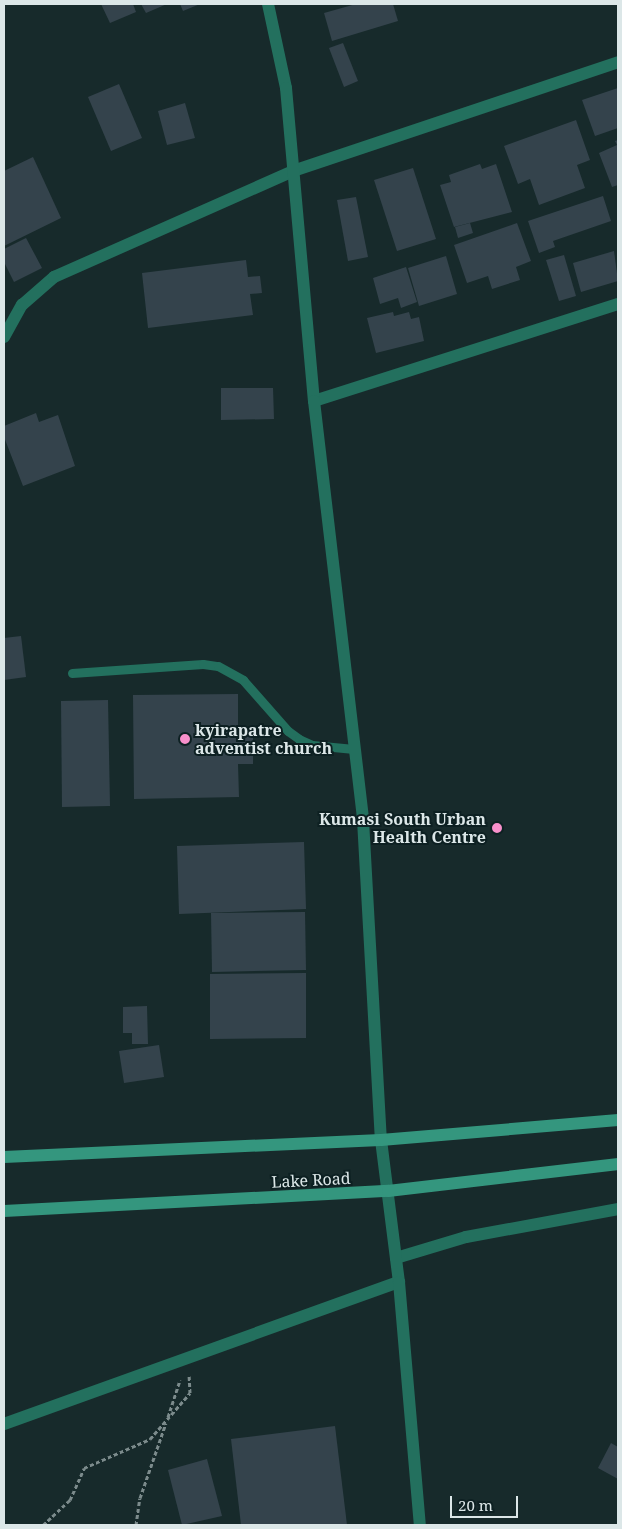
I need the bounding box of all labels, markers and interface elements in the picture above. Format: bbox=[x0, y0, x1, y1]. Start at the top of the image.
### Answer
place label: kyirapatre adventist church bbox=[195, 720, 332, 758]
marker: kyirapatre adventist church bbox=[179, 733, 191, 745]
place label: Kumasi South Urban Health Centre bbox=[319, 809, 486, 847]
marker: Kumasi South Urban Health Centre bbox=[490, 821, 504, 835]
street label: Lake Road bbox=[271, 1168, 351, 1192]
scale bar bbox=[452, 1486, 520, 1518]
text: 20 m bbox=[458, 1495, 493, 1515]

